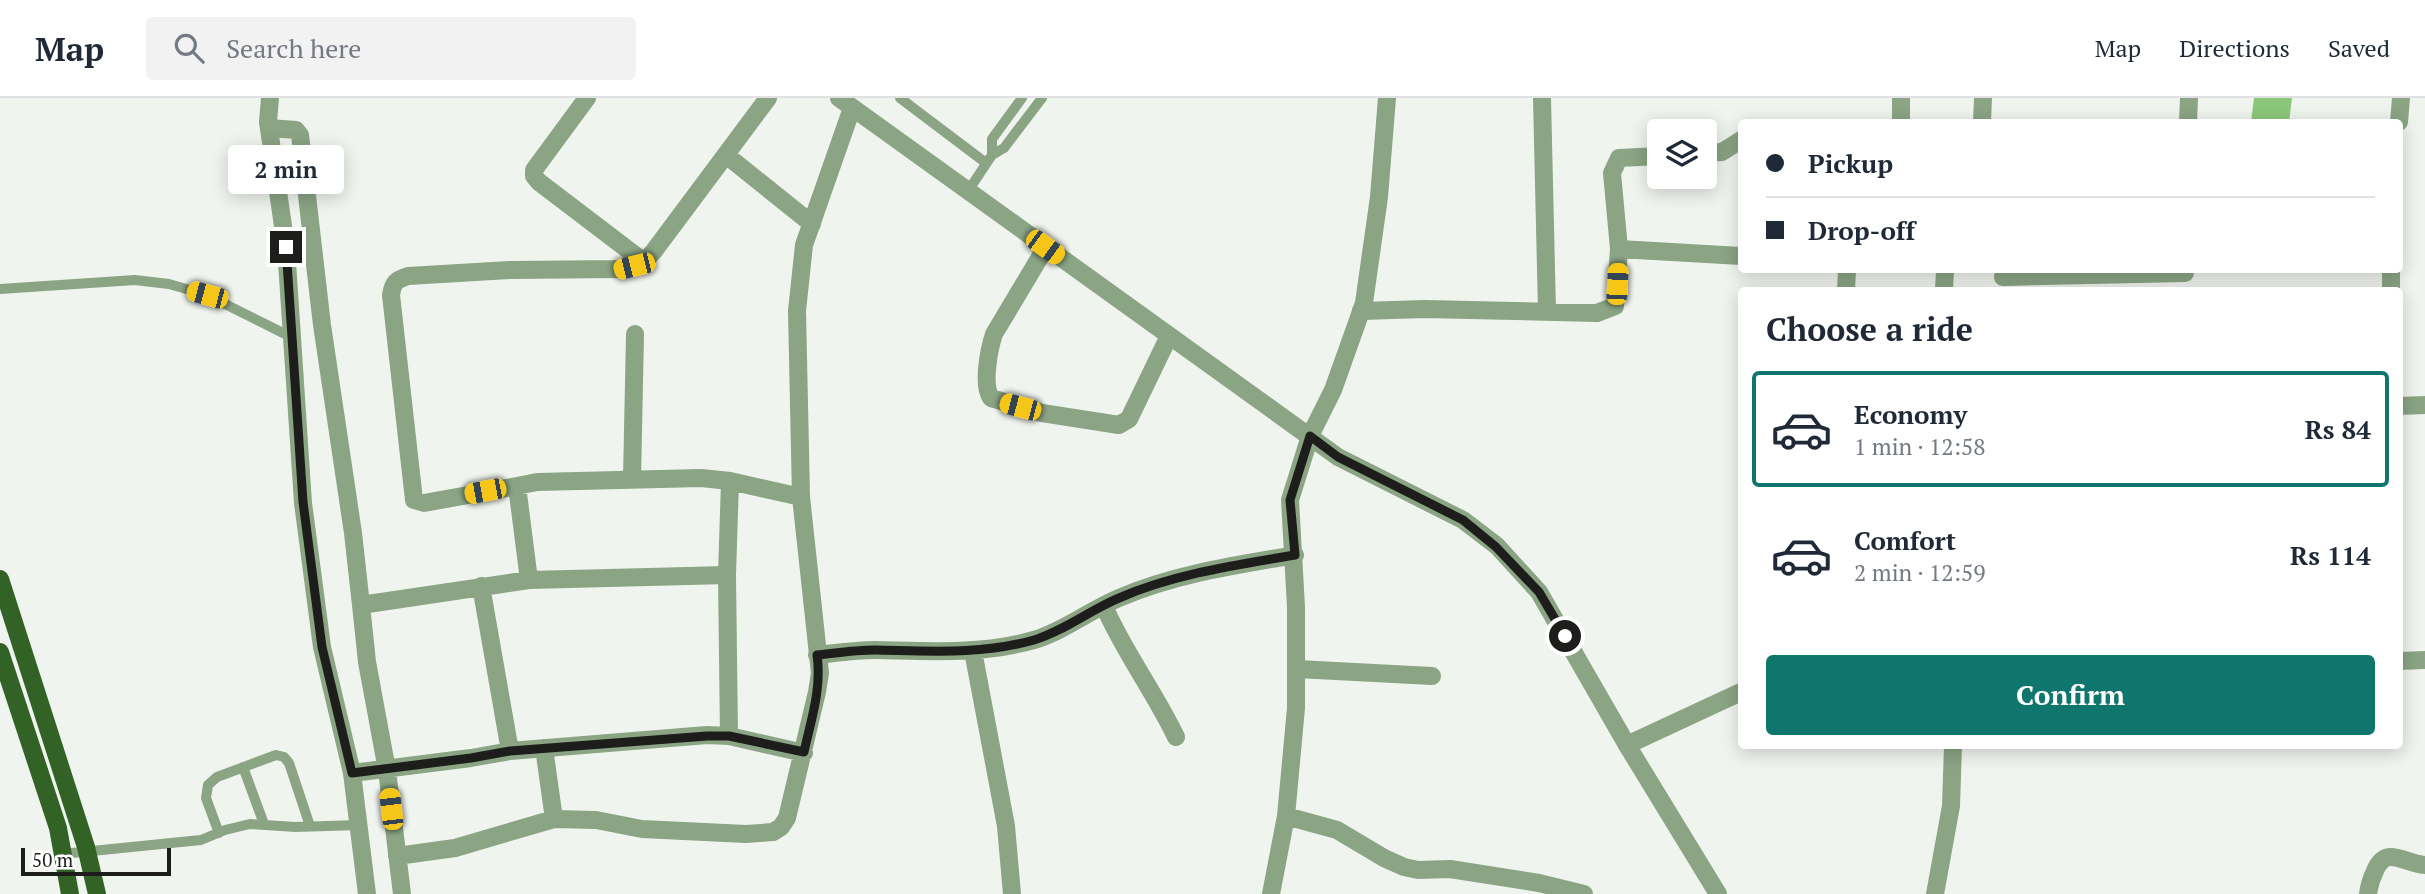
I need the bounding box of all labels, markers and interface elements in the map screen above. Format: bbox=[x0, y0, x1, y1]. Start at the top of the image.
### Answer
search box bbox=[146, 17, 636, 80]
text: Map bbox=[35, 27, 104, 70]
icon: search bbox=[170, 29, 208, 67]
text: Search here bbox=[226, 31, 361, 65]
text: Map bbox=[2095, 32, 2141, 64]
text: Directions bbox=[2179, 32, 2290, 64]
text: Saved bbox=[2328, 32, 2390, 64]
map controls bbox=[1647, 119, 1717, 189]
button: layers bbox=[1647, 119, 1717, 189]
callout: 2 min bbox=[228, 145, 344, 194]
text: Pickup bbox=[1808, 146, 1893, 180]
text: 2 min bbox=[255, 154, 317, 185]
text: Drop-off bbox=[1808, 213, 1915, 247]
car bbox=[1022, 226, 1069, 268]
route end bbox=[270, 231, 302, 263]
car bbox=[612, 251, 657, 281]
car bbox=[1606, 262, 1629, 306]
car bbox=[184, 279, 231, 311]
text: Choose a ride bbox=[1766, 308, 1973, 350]
car bbox=[997, 391, 1044, 423]
text: Economy bbox=[1854, 397, 1967, 431]
icon: car bbox=[1770, 398, 1833, 461]
text: Rs 84 bbox=[2305, 412, 2371, 446]
text: 1 min · 12:58 bbox=[1854, 431, 1986, 462]
car bbox=[463, 477, 508, 505]
text: Comfort bbox=[1854, 523, 1956, 557]
icon: car bbox=[1770, 524, 1833, 587]
text: Rs 114 bbox=[2290, 538, 2371, 572]
text: 2 min · 12:59 bbox=[1854, 557, 1986, 588]
route start bbox=[1549, 620, 1581, 652]
button: Confirm bbox=[1766, 655, 2375, 735]
car bbox=[379, 787, 404, 831]
scale bar bbox=[21, 845, 172, 877]
text: 50 m bbox=[32, 847, 73, 872]

